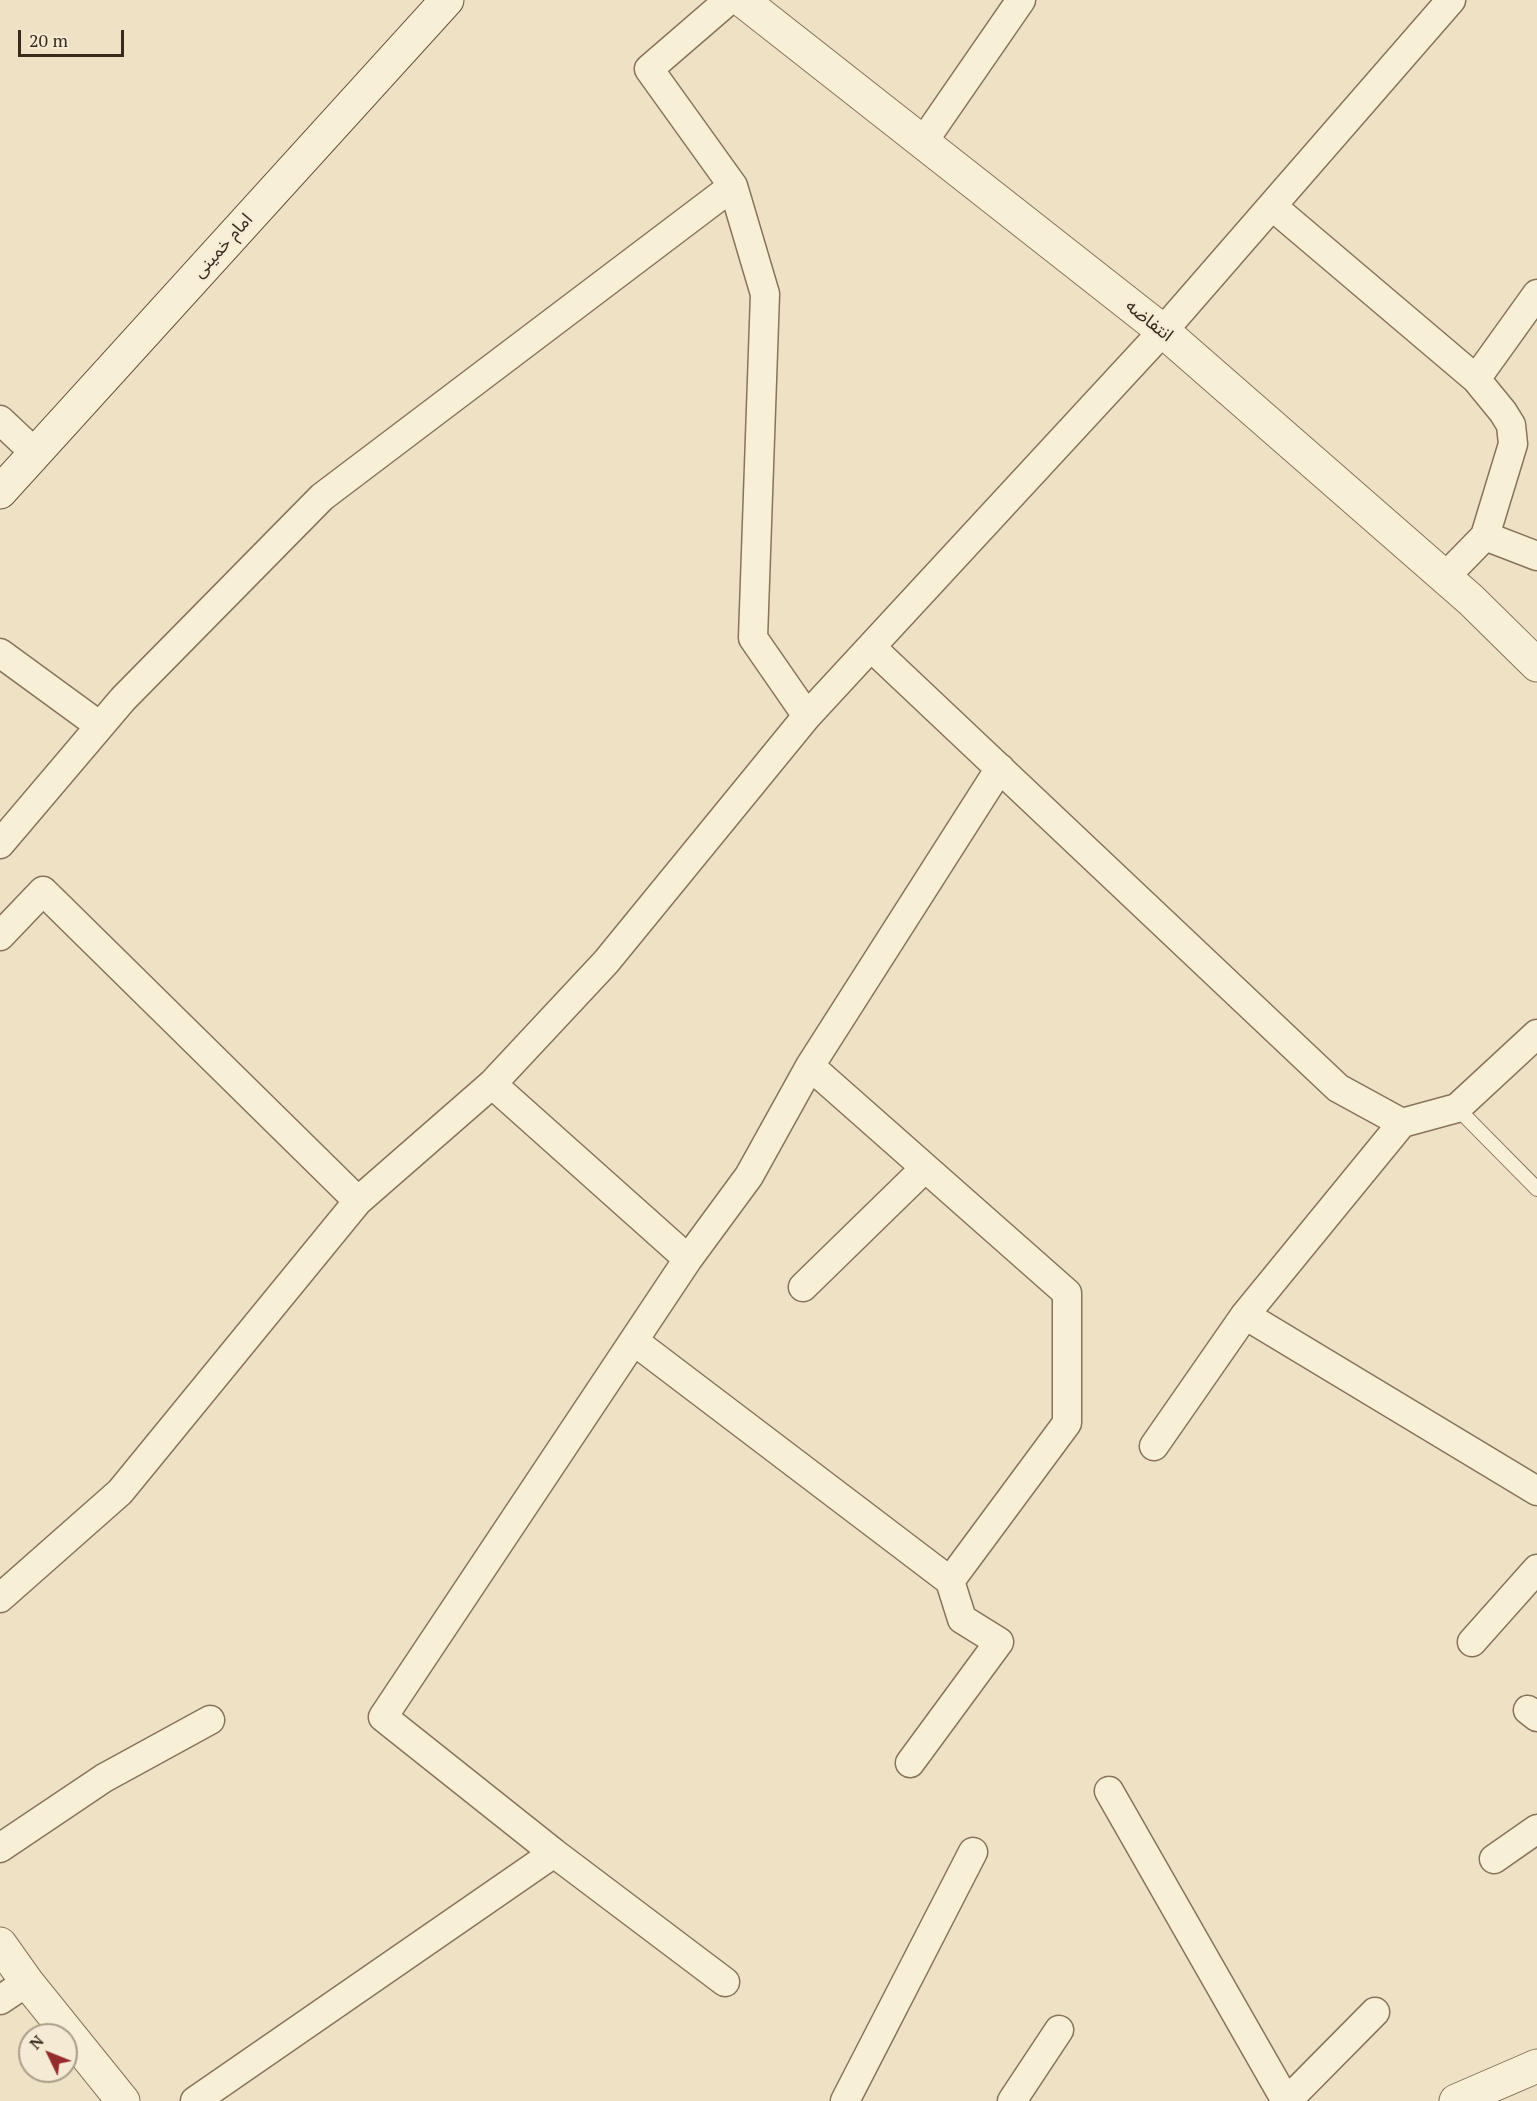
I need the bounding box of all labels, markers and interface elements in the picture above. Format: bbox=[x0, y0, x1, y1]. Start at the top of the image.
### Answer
scale bar bbox=[21, 18, 128, 56]
text: 20 m bbox=[29, 28, 68, 52]
street label: امام خمینی bbox=[188, 209, 258, 283]
street label: انتفاضه bbox=[1121, 295, 1177, 347]
north arrow bbox=[18, 2023, 78, 2083]
text: N bbox=[24, 2030, 48, 2054]

